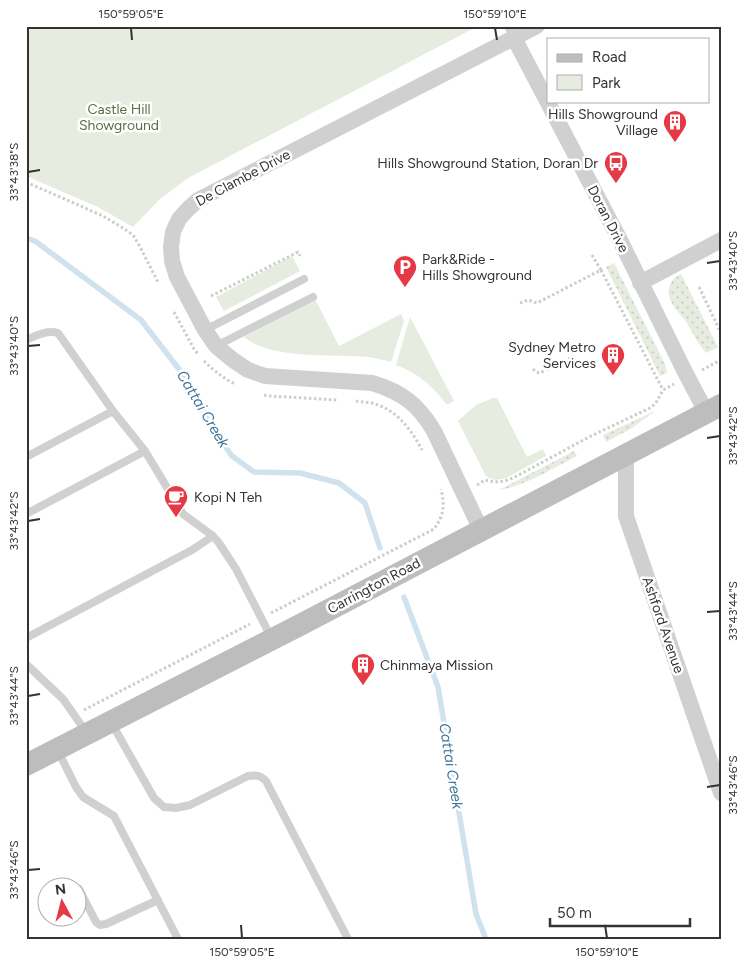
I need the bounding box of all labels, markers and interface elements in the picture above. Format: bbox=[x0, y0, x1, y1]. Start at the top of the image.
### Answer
text: 150°59'05"E bbox=[98, 7, 164, 21]
text: 150°59'10"E bbox=[463, 7, 527, 21]
legend bbox=[547, 38, 710, 102]
text: Road bbox=[592, 48, 627, 66]
text: Park bbox=[592, 74, 621, 92]
park label: Castle Hill Showground bbox=[79, 101, 159, 134]
place label: Hills Showground Village bbox=[548, 106, 658, 139]
building icon: Hills Showground Village bbox=[662, 109, 688, 143]
text: 33°43'38"S bbox=[7, 143, 21, 201]
street label: De Clambe Drive bbox=[193, 146, 294, 210]
bus stop icon: Hills Showground Station, Doran Dr bbox=[603, 150, 629, 184]
place label: Hills Showground Station, Doran Dr bbox=[377, 155, 598, 172]
street label: Doran Drive bbox=[584, 182, 632, 256]
text: 33°43'40"S bbox=[726, 231, 740, 291]
place label: Park&Ride - Hills Showground bbox=[422, 251, 532, 284]
parking icon: Park&Ride - Hills Showground bbox=[392, 254, 418, 288]
text: 33°43'40"S bbox=[7, 316, 21, 376]
place label: Sydney Metro Services bbox=[508, 339, 596, 372]
building icon: Sydney Metro Services bbox=[600, 342, 626, 376]
water label: Cattai Creek bbox=[173, 367, 233, 451]
text: 33°43'42"S bbox=[726, 406, 740, 466]
cafe icon: Kopi N Teh bbox=[163, 484, 189, 518]
place label: Kopi N Teh bbox=[194, 489, 262, 506]
text: 33°43'42"S bbox=[7, 491, 21, 551]
street label: Carrington Road bbox=[325, 554, 423, 618]
street label: Ashford Avenue bbox=[639, 575, 688, 676]
text: 33°43'44"S bbox=[726, 581, 740, 641]
building icon: Chinmaya Mission bbox=[350, 652, 376, 686]
place label: Chinmaya Mission bbox=[380, 657, 493, 674]
text: 33°43'44"S bbox=[7, 666, 21, 726]
water label: Cattai Creek bbox=[435, 722, 467, 811]
text: 33°43'46"S bbox=[726, 755, 740, 815]
text: 33°43'46"S bbox=[7, 840, 21, 900]
north arrow bbox=[38, 878, 88, 928]
text: N bbox=[54, 880, 67, 899]
scale bar bbox=[550, 895, 690, 927]
text: 50 m bbox=[557, 904, 592, 922]
text: 150°59'05"E bbox=[209, 945, 275, 959]
text: 150°59'10"E bbox=[575, 945, 639, 959]

